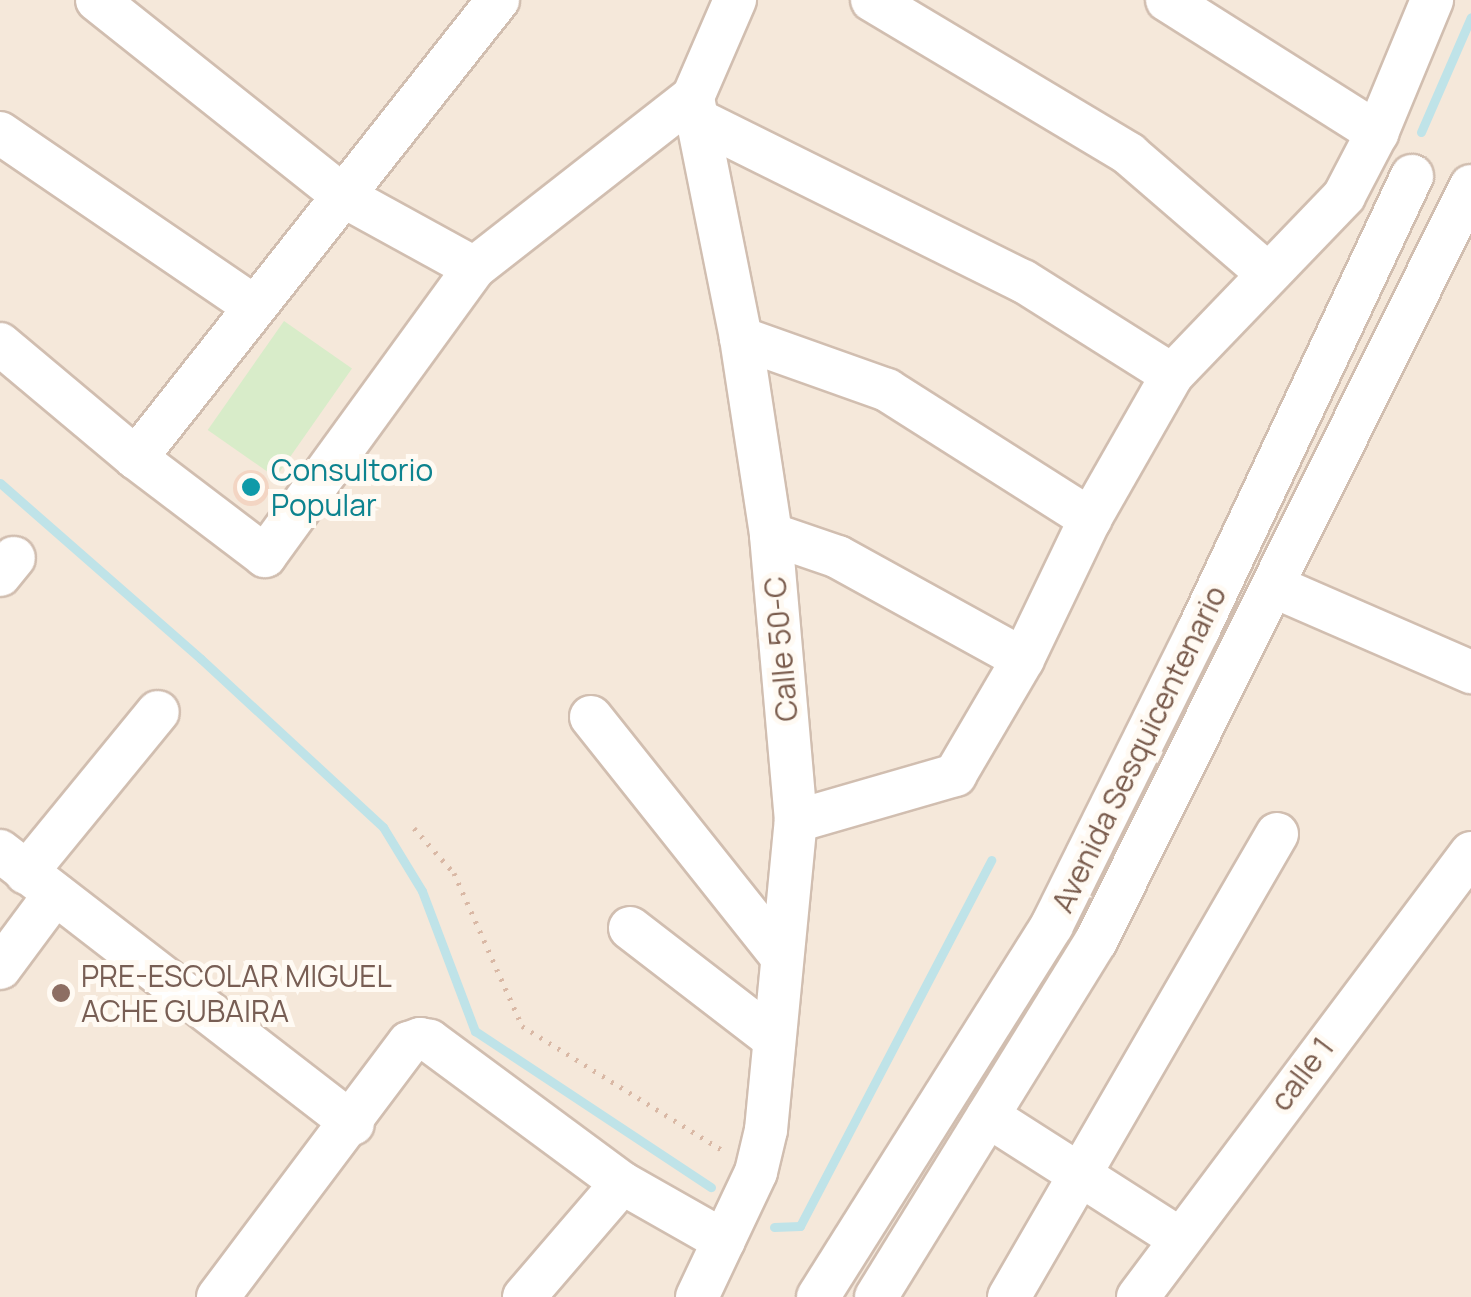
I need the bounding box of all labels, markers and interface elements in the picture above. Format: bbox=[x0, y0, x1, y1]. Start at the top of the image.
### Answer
place label: Consultorio Popular bbox=[271, 452, 433, 522]
marker: Consultorio Popular bbox=[240, 476, 262, 498]
street label: Calle 50-C bbox=[757, 575, 805, 723]
street label: Avenida Sesquicentenario bbox=[1044, 580, 1234, 918]
place label: PRE-ESCOLAR MIGUEL ACHE GUBAIRA bbox=[81, 958, 392, 1028]
marker: PRE-ESCOLAR MIGUEL ACHE GUBAIRA bbox=[50, 982, 72, 1004]
street label: calle 1 bbox=[1263, 1030, 1341, 1118]

